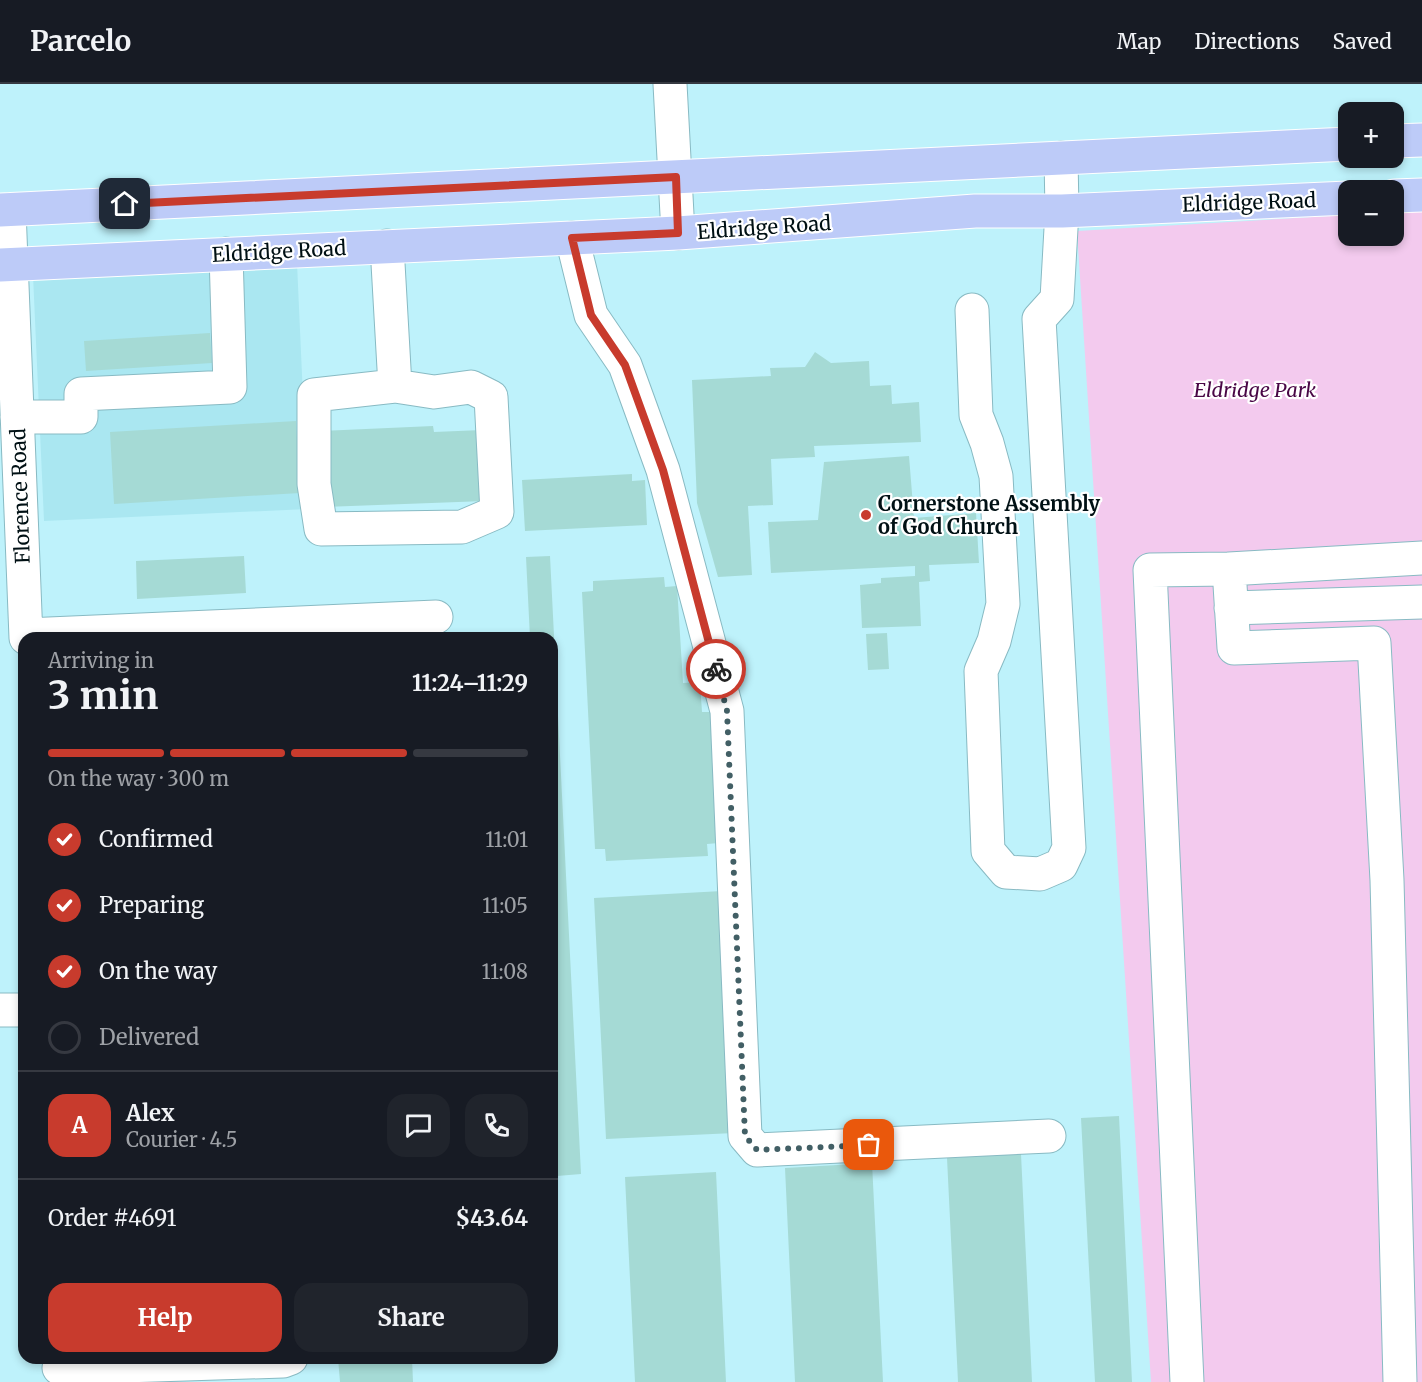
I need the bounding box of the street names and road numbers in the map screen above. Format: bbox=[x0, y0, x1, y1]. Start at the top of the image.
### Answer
street label: Eldridge Road bbox=[1181, 187, 1317, 217]
street label: Eldridge Road bbox=[696, 210, 832, 244]
street label: Eldridge Road bbox=[211, 235, 347, 267]
street label: Florence Road bbox=[5, 428, 35, 564]

